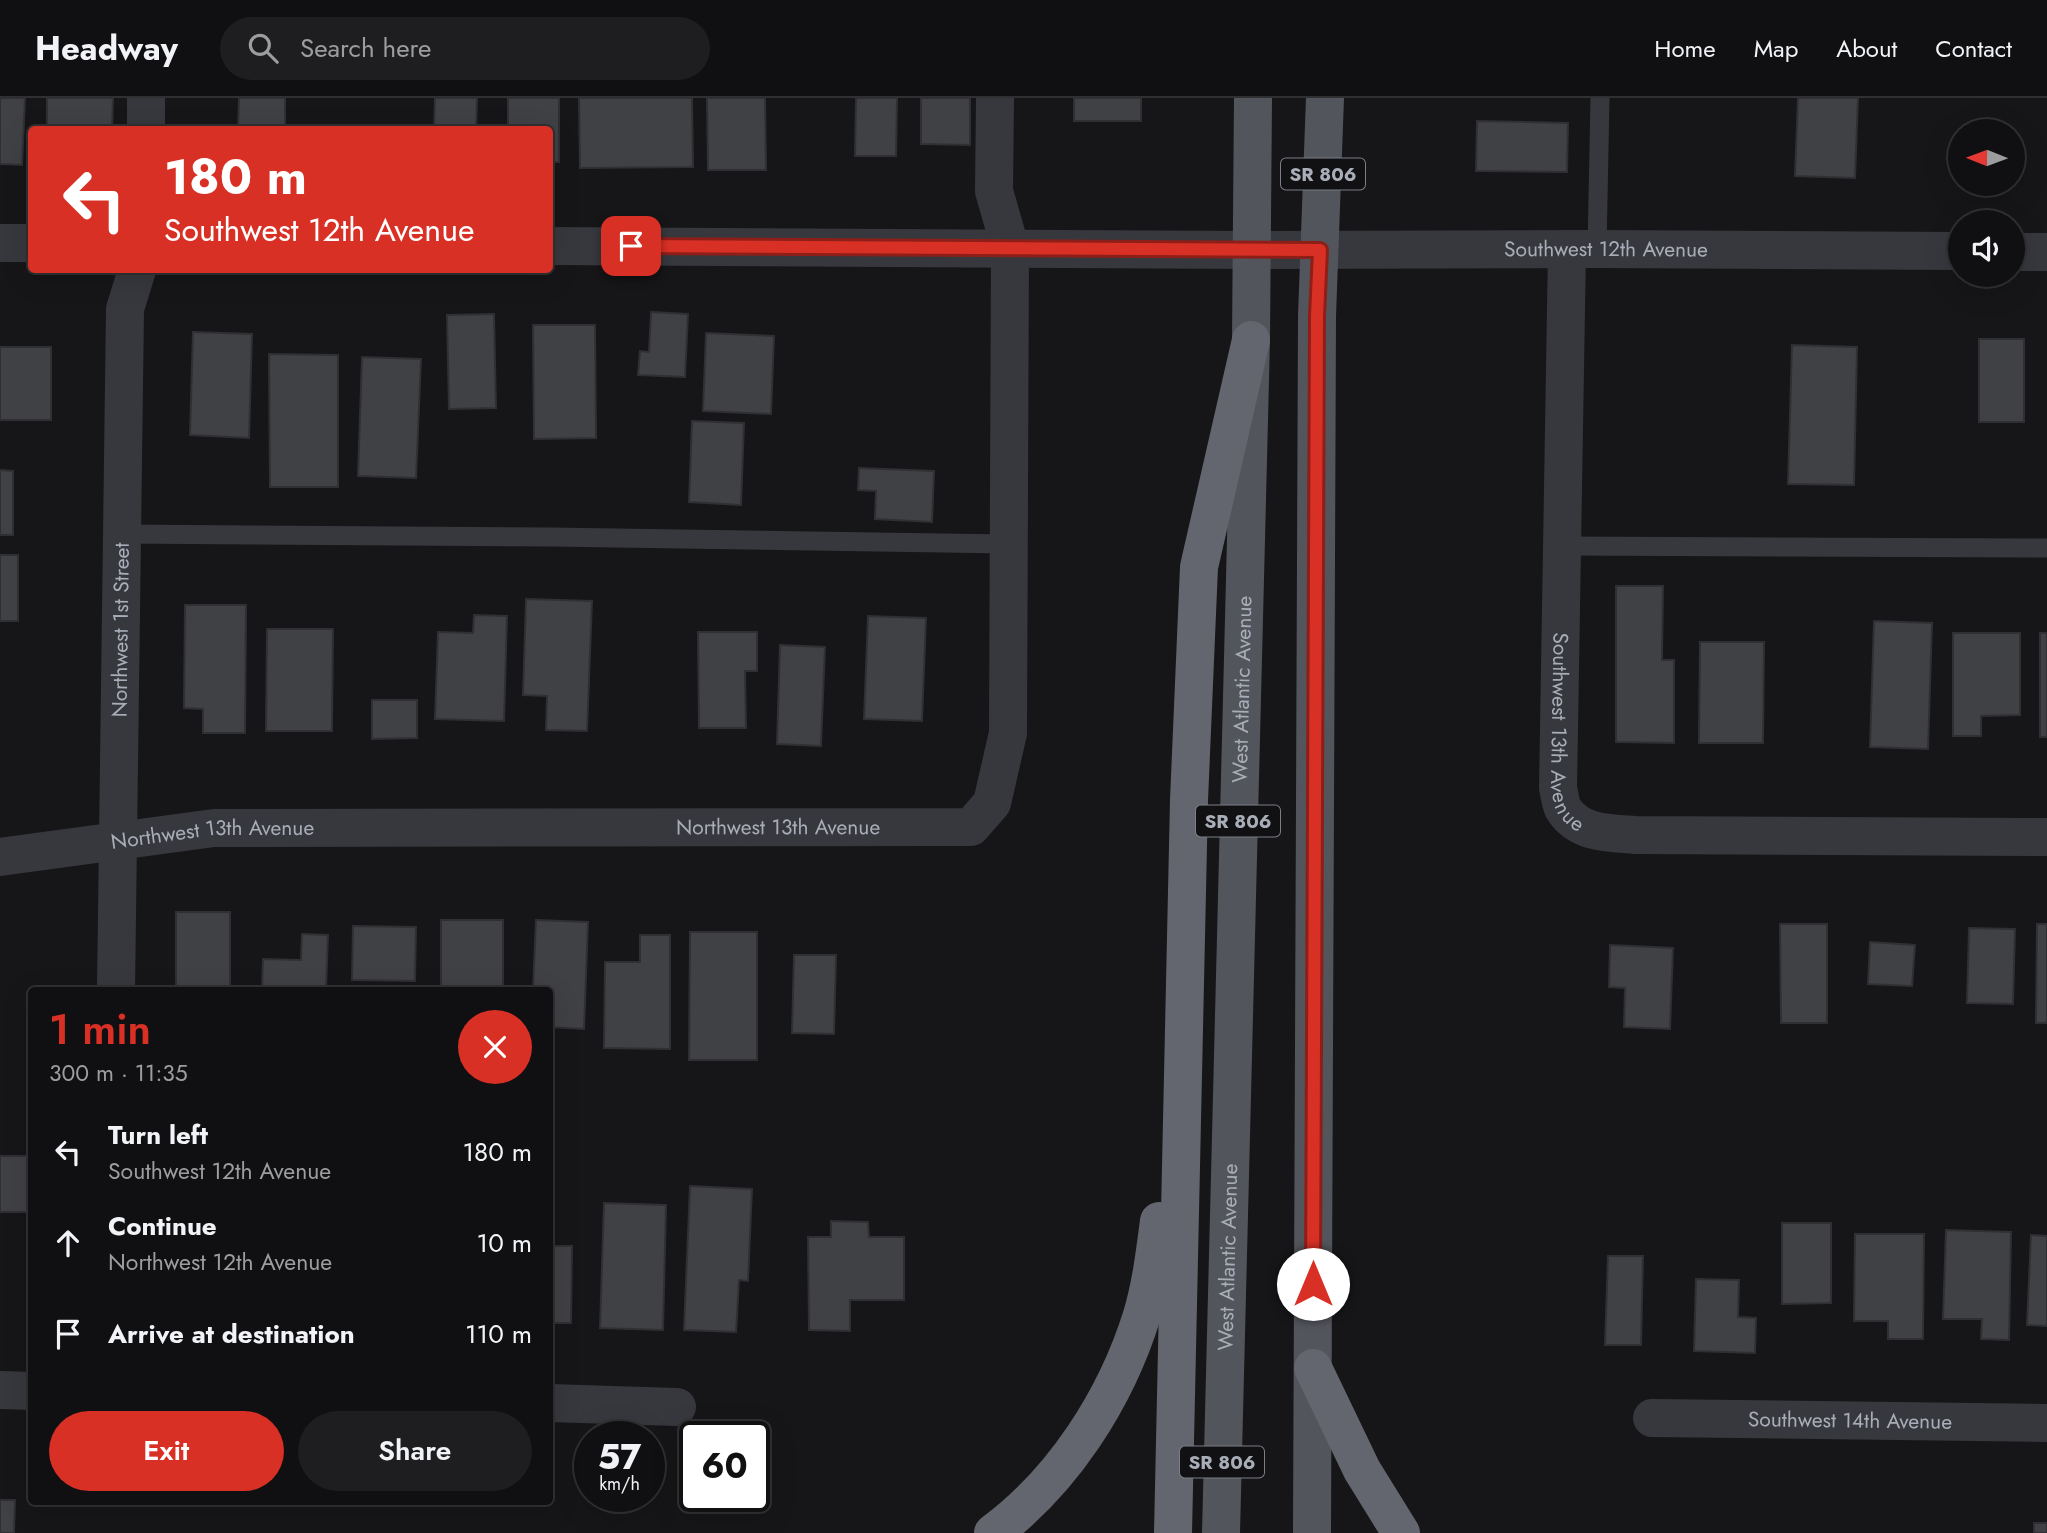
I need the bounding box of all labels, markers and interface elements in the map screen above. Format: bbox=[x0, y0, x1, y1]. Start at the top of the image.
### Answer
search box bbox=[220, 17, 710, 80]
text: Headway bbox=[35, 25, 178, 72]
icon: search bbox=[244, 29, 282, 67]
text: Search here bbox=[300, 29, 431, 67]
text: Home bbox=[1654, 31, 1716, 66]
text: Map bbox=[1754, 31, 1798, 66]
text: About bbox=[1836, 31, 1897, 66]
text: Contact bbox=[1935, 31, 2012, 66]
north arrow bbox=[1948, 119, 2025, 196]
map controls bbox=[1948, 119, 2025, 287]
text: 180 m bbox=[164, 142, 307, 212]
icon: left bbox=[49, 154, 140, 245]
road number: SR 806 bbox=[1281, 158, 1365, 190]
text: Southwest 12th Avenue bbox=[164, 207, 474, 253]
button: sound bbox=[1948, 210, 2025, 287]
pin bbox=[601, 216, 661, 276]
icon: arrive bbox=[612, 227, 650, 265]
street label: Southwest 12th Avenue bbox=[1504, 234, 1708, 265]
street label: Northwest 1st Street bbox=[105, 542, 137, 718]
street label: West Atlantic Avenue bbox=[1225, 595, 1260, 783]
street label: Southwest 13th Avenue bbox=[1543, 632, 1590, 839]
road number: SR 806 bbox=[1196, 806, 1280, 836]
street label: Northwest 13th Avenue bbox=[676, 812, 880, 842]
street label: Northwest 13th Avenue bbox=[109, 813, 314, 857]
text: 1 min bbox=[49, 999, 151, 1060]
button: close bbox=[458, 1010, 532, 1084]
text: 300 m · 11:35 bbox=[49, 1056, 188, 1090]
text: Turn left bbox=[108, 1116, 208, 1154]
icon: left bbox=[49, 1133, 87, 1171]
text: 180 m bbox=[462, 1133, 532, 1171]
text: Southwest 12th Avenue bbox=[108, 1154, 331, 1188]
street label: West Atlantic Avenue bbox=[1211, 1163, 1245, 1351]
text: Continue bbox=[108, 1207, 217, 1245]
icon: ahead bbox=[49, 1224, 87, 1262]
text: 10 m bbox=[477, 1224, 532, 1262]
text: Northwest 12th Avenue bbox=[108, 1245, 332, 1279]
position arrow bbox=[1276, 1247, 1350, 1321]
icon: arrive bbox=[49, 1315, 87, 1353]
text: Arrive at destination bbox=[108, 1315, 355, 1353]
text: 110 m bbox=[465, 1315, 532, 1353]
street label: Southwest 14th Avenue bbox=[1748, 1404, 1952, 1437]
button: Exit bbox=[49, 1411, 284, 1491]
button: Share bbox=[298, 1411, 532, 1491]
speed limit sign: 60 bbox=[679, 1421, 770, 1512]
text: 57 bbox=[598, 1432, 641, 1482]
road number: SR 806 bbox=[1180, 1446, 1264, 1478]
text: km/h bbox=[599, 1471, 640, 1497]

